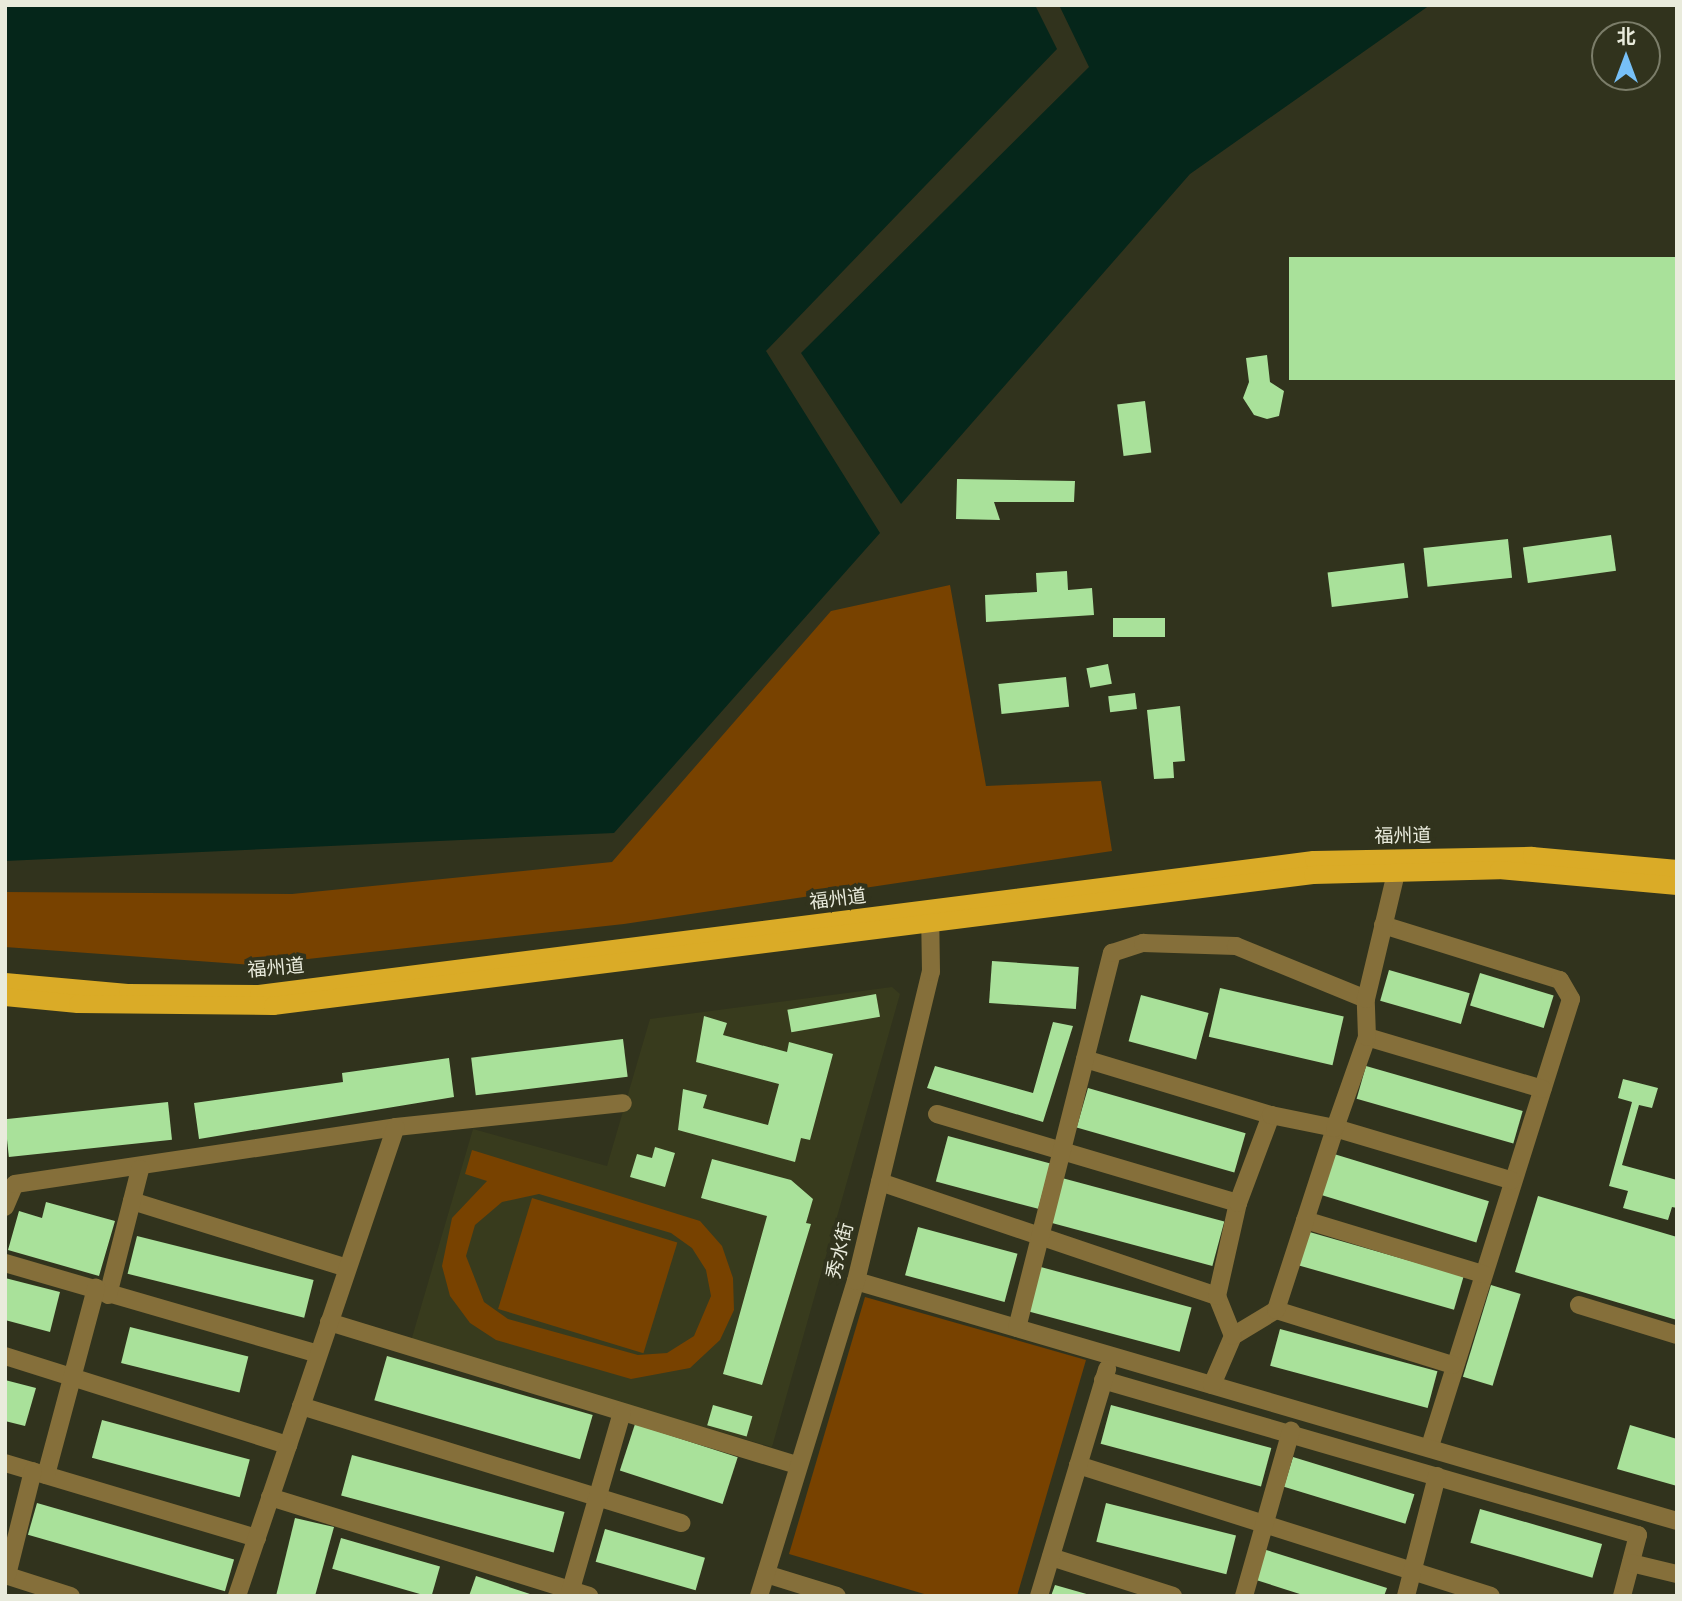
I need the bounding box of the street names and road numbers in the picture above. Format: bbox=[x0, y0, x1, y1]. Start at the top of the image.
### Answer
street label: 福州道 bbox=[1374, 825, 1432, 849]
street label: 福州道 bbox=[808, 885, 868, 915]
street label: 福州道 bbox=[247, 955, 305, 983]
street label: 秀水街 bbox=[823, 1221, 859, 1281]

